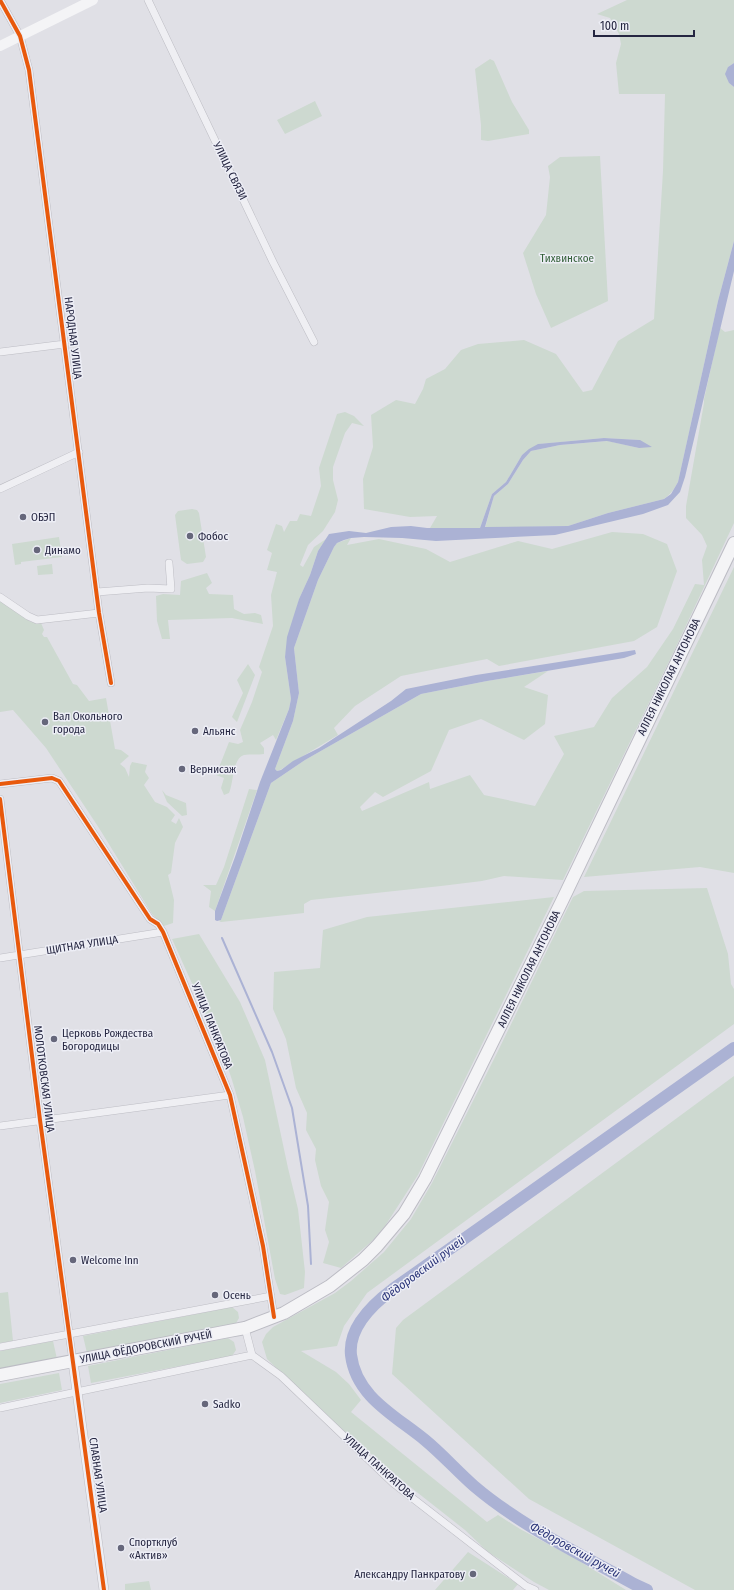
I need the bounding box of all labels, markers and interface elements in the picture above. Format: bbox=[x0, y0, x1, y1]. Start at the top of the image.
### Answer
scale bar bbox=[594, 12, 694, 38]
text: 100 m bbox=[600, 19, 629, 33]
street label: УЛИЦА СВЯЗИ bbox=[210, 139, 250, 202]
park label: Тихвинское bbox=[540, 252, 594, 265]
street label: НАРОДНАЯ УЛИЦА bbox=[61, 296, 85, 380]
place label: ОБЭП bbox=[31, 511, 55, 524]
marker: ОБЭП bbox=[18, 512, 28, 522]
place label: Фобос bbox=[198, 530, 228, 543]
marker: Фобос bbox=[185, 531, 195, 541]
place label: Динамо bbox=[44, 544, 81, 557]
marker: Динамо bbox=[32, 545, 42, 555]
street label: АЛЛЕЯ НИКОЛАЯ АНТОНОВА bbox=[635, 616, 703, 738]
place label: Вал Окольного города bbox=[53, 710, 123, 736]
marker: Вал Окольного города bbox=[40, 717, 50, 727]
place label: Альянс bbox=[203, 725, 236, 738]
marker: Альянс bbox=[190, 726, 200, 736]
place label: Вернисаж bbox=[190, 763, 236, 776]
marker: Вернисаж bbox=[177, 764, 187, 774]
street label: АЛЛЕЯ НИКОЛАЯ АНТОНОВА bbox=[495, 908, 563, 1030]
street label: ЩИТНАЯ УЛИЦА bbox=[45, 933, 119, 957]
street label: УЛИЦА ПАНКРАТОВА bbox=[188, 980, 235, 1071]
street label: МОЛОТКОВСКАЯ УЛИЦА bbox=[31, 1025, 57, 1133]
place label: Церковь Рождества Богородицы bbox=[62, 1027, 153, 1053]
marker: Церковь Рождества Богородицы bbox=[49, 1034, 59, 1044]
water label: Фёдоровский ручей bbox=[378, 1233, 468, 1305]
place label: Welcome Inn bbox=[81, 1254, 139, 1267]
marker: Welcome Inn bbox=[68, 1255, 78, 1265]
place label: Осень bbox=[223, 1289, 251, 1302]
marker: Осень bbox=[210, 1290, 220, 1300]
street label: УЛИЦА ФЁДОРОВСКИЙ РУЧЕЙ bbox=[78, 1328, 213, 1366]
place label: Sadko bbox=[213, 1398, 241, 1411]
marker: Sadko bbox=[200, 1399, 210, 1409]
street label: УЛИЦА ПАНКРАТОВА bbox=[340, 1431, 418, 1503]
street label: СЛАВНАЯ УЛИЦА bbox=[86, 1437, 110, 1514]
water label: Фёдоровский ручей bbox=[527, 1519, 623, 1581]
place label: Спортклуб «Актив» bbox=[129, 1536, 178, 1562]
marker: Спортклуб «Актив» bbox=[116, 1543, 126, 1553]
place label: Александру Панкратову bbox=[354, 1568, 465, 1581]
marker: Александру Панкратову bbox=[468, 1569, 478, 1579]

